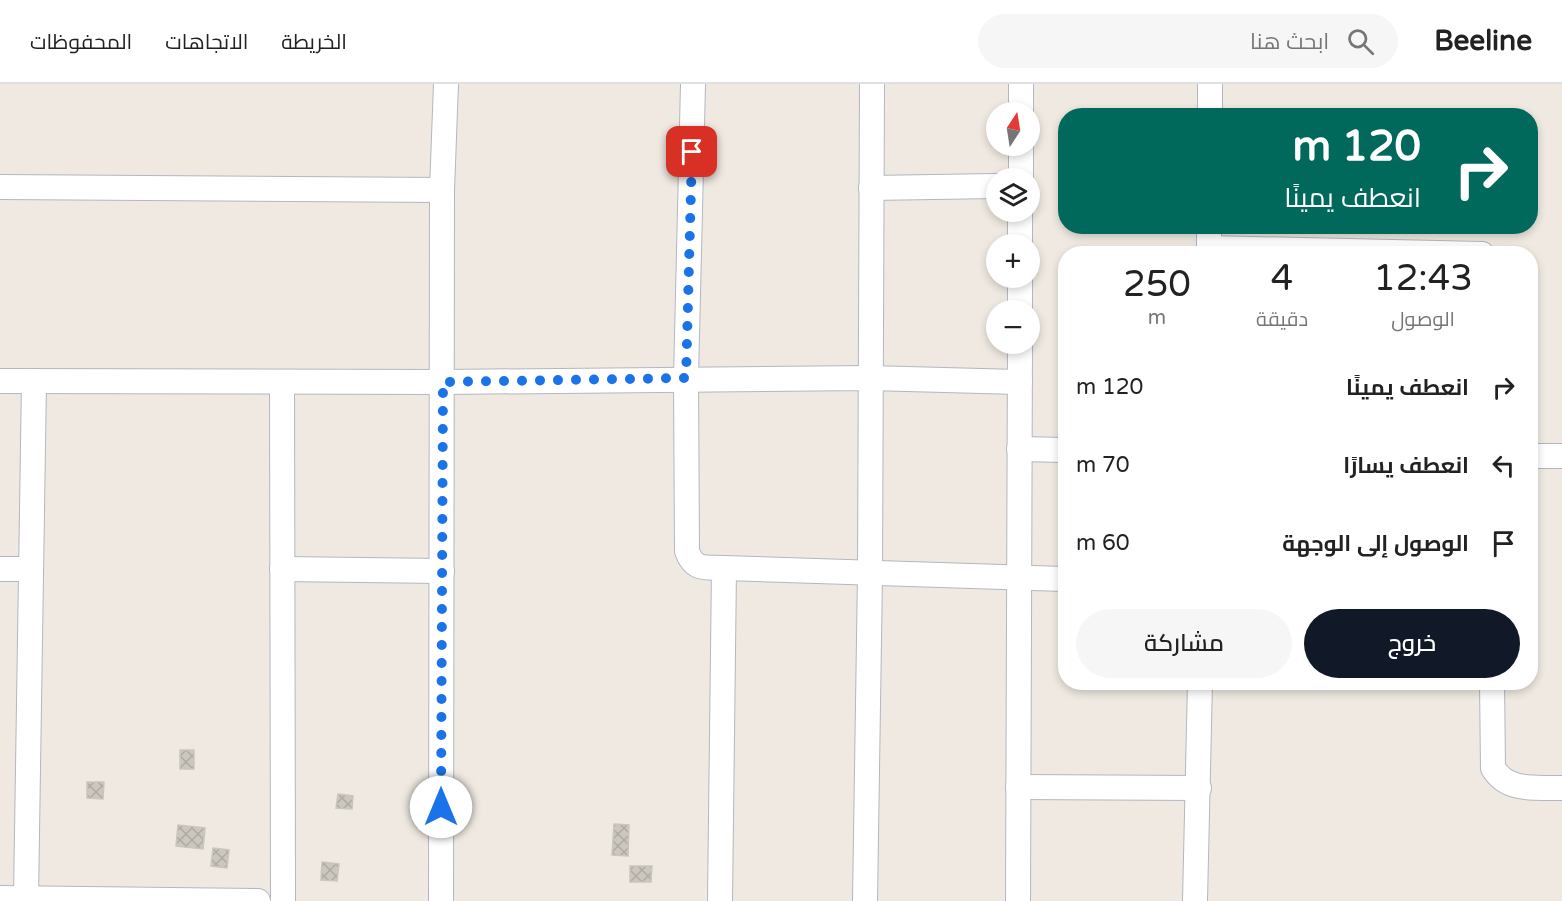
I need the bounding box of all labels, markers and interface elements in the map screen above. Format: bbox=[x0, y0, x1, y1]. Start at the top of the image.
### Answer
search box bbox=[978, 14, 1398, 68]
text: Beeline bbox=[1434, 24, 1532, 58]
icon: search bbox=[1344, 25, 1377, 58]
text: ابحث هنا bbox=[1250, 29, 1329, 55]
text: المحفوظات bbox=[30, 30, 132, 55]
text: الاتجاهات bbox=[165, 30, 248, 55]
text: الخريطة bbox=[281, 30, 347, 55]
north arrow bbox=[986, 102, 1040, 156]
map controls bbox=[986, 102, 1040, 354]
text: 120 m bbox=[1292, 121, 1421, 172]
pin bbox=[666, 126, 717, 177]
icon: right bbox=[1442, 132, 1520, 210]
icon: arrive bbox=[675, 135, 708, 168]
button: layers bbox=[986, 168, 1040, 222]
text: انعطف يمينًا bbox=[1284, 182, 1421, 215]
button: + bbox=[986, 234, 1040, 288]
text: 4 bbox=[1271, 257, 1293, 300]
text: 12:43 bbox=[1373, 257, 1473, 300]
text: 250 bbox=[1123, 263, 1191, 306]
button: − bbox=[986, 300, 1040, 354]
text: m bbox=[1148, 306, 1166, 330]
text: دقيقة bbox=[1256, 308, 1308, 332]
text: الوصول bbox=[1391, 308, 1455, 332]
icon: right bbox=[1487, 371, 1520, 404]
text: 120 m bbox=[1076, 374, 1143, 400]
text: انعطف يمينًا bbox=[1346, 375, 1469, 401]
icon: left bbox=[1487, 449, 1520, 482]
text: 70 m bbox=[1076, 452, 1130, 478]
text: انعطف يسارًا bbox=[1343, 453, 1469, 479]
icon: arrive bbox=[1487, 527, 1520, 560]
text: 60 m bbox=[1076, 530, 1130, 556]
text: الوصول إلى الوجهة bbox=[1282, 531, 1469, 557]
button: مشاركة bbox=[1076, 609, 1292, 678]
button: خروج bbox=[1304, 609, 1520, 678]
position arrow bbox=[409, 775, 473, 839]

